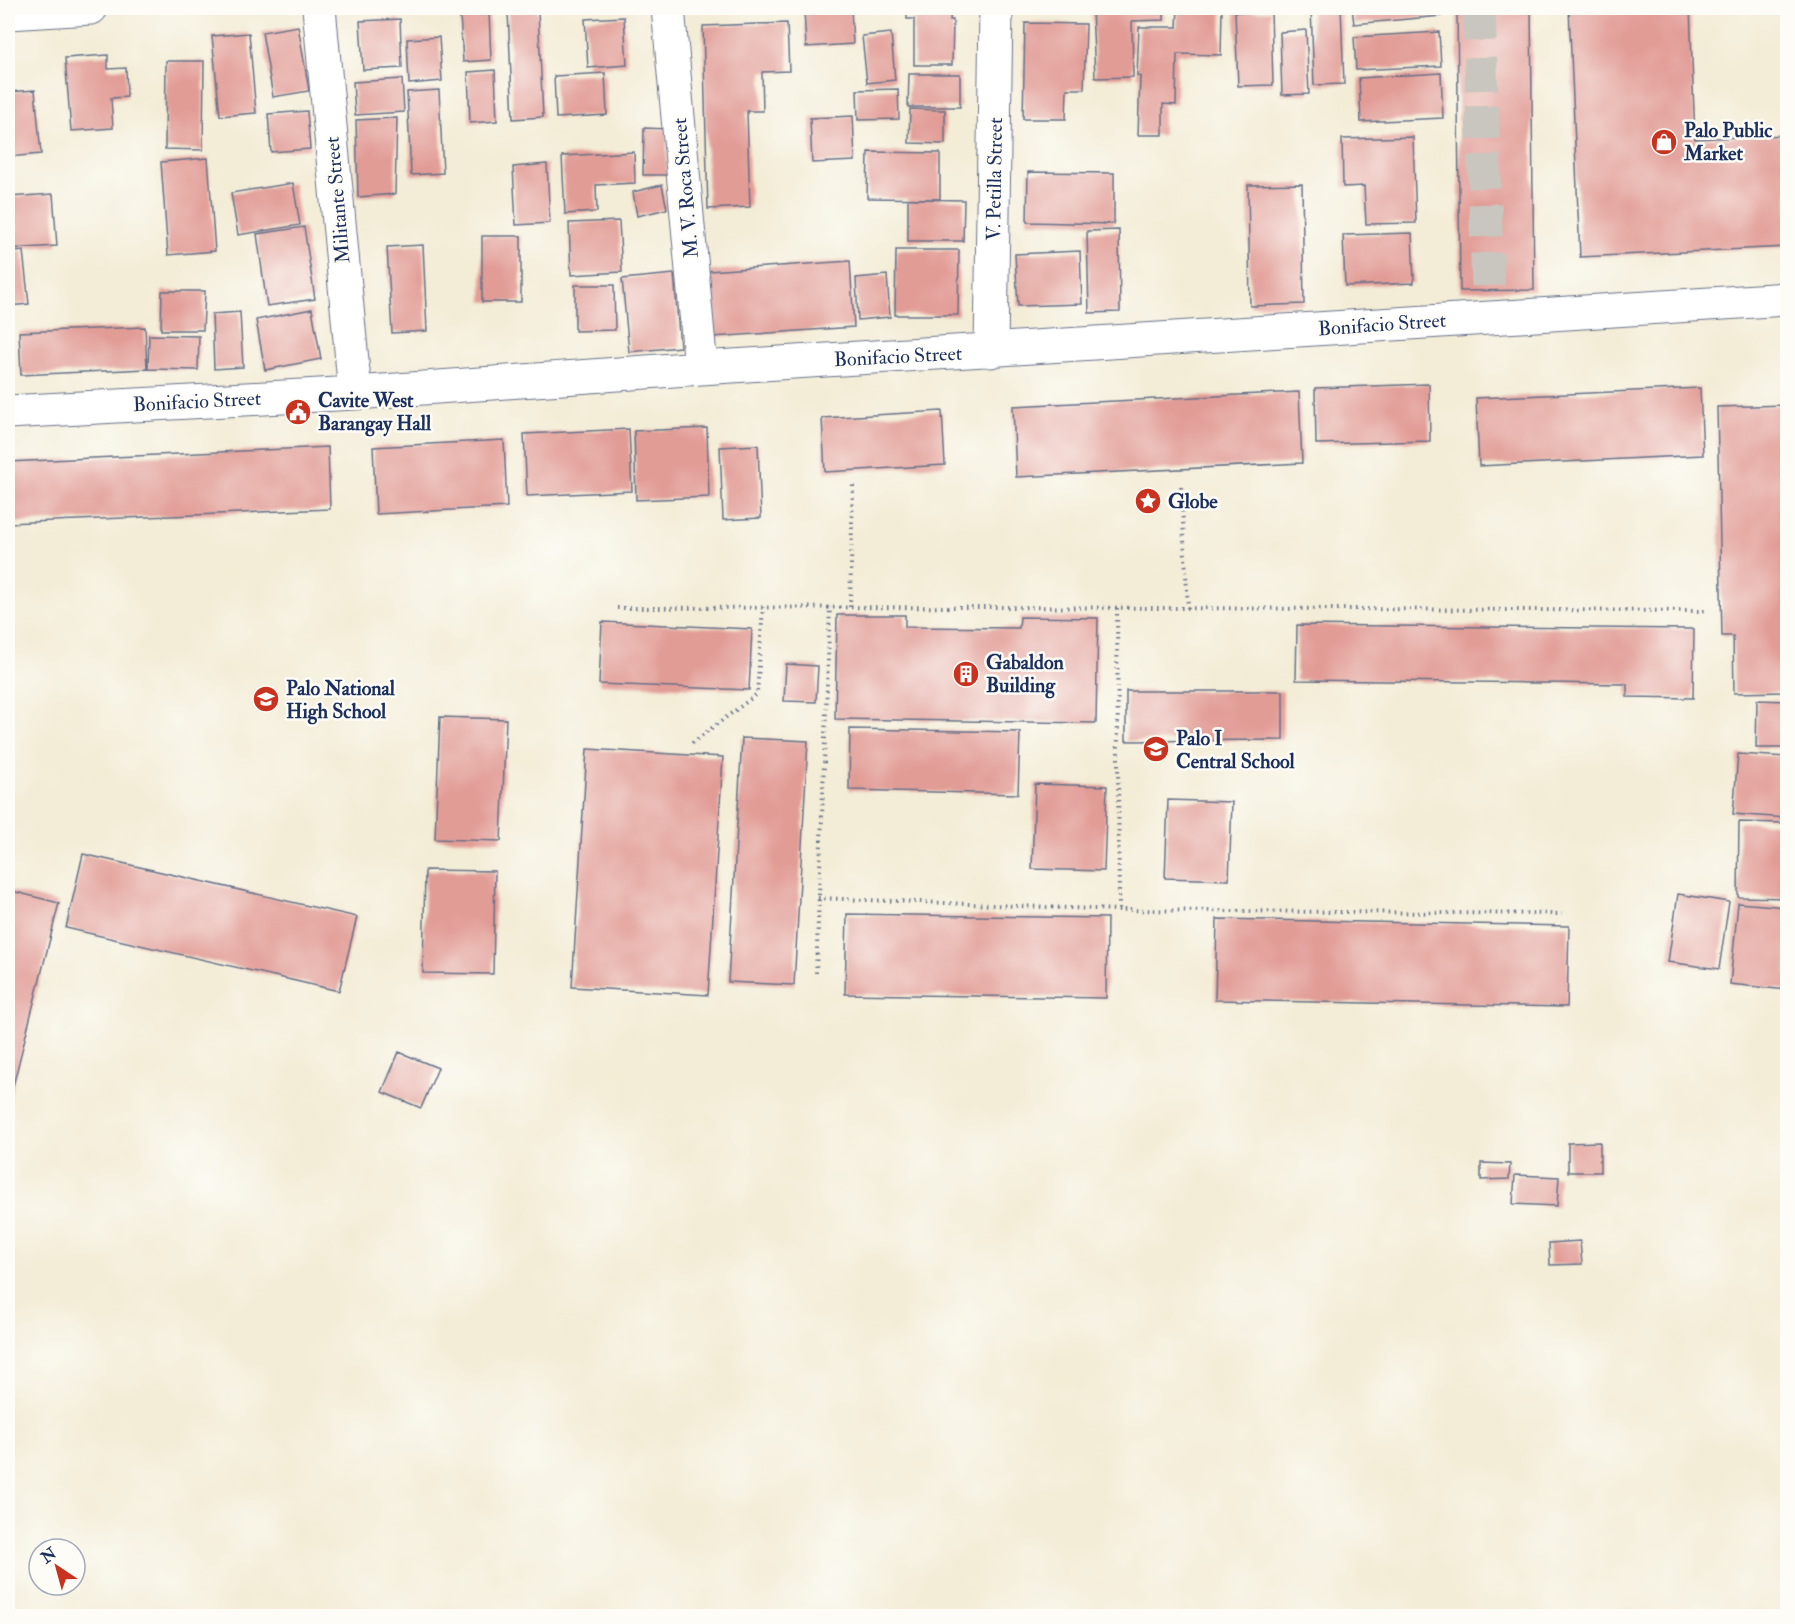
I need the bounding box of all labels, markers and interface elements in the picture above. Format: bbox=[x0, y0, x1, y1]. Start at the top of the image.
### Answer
street label: M. V. Roca Street bbox=[667, 116, 704, 259]
street label: V. Petilla Street bbox=[981, 117, 1008, 241]
place label: Palo Public Market bbox=[1683, 118, 1773, 166]
shop icon: Palo Public Market bbox=[1649, 127, 1679, 157]
street label: Militante Street bbox=[319, 135, 355, 264]
street label: Bonifacio Street bbox=[1317, 308, 1447, 341]
street label: Bonifacio Street bbox=[833, 341, 963, 372]
street label: Bonifacio Street bbox=[132, 386, 262, 417]
place label: Cavite West Barangay Hall bbox=[318, 388, 432, 437]
public building icon: Cavite West Barangay Hall bbox=[283, 397, 313, 427]
place icon: Globe bbox=[1133, 486, 1163, 516]
place label: Globe bbox=[1168, 489, 1218, 514]
place label: Gabaldon Building bbox=[986, 650, 1065, 699]
building icon: Gabaldon Building bbox=[951, 659, 981, 689]
place label: Palo National High School bbox=[286, 676, 396, 725]
school or university icon: Palo National High School bbox=[251, 684, 281, 714]
place label: Palo I Central School bbox=[1176, 726, 1296, 774]
school or university icon: Palo I Central School bbox=[1141, 734, 1171, 764]
north arrow bbox=[27, 1537, 87, 1597]
text: N bbox=[36, 1543, 61, 1569]

